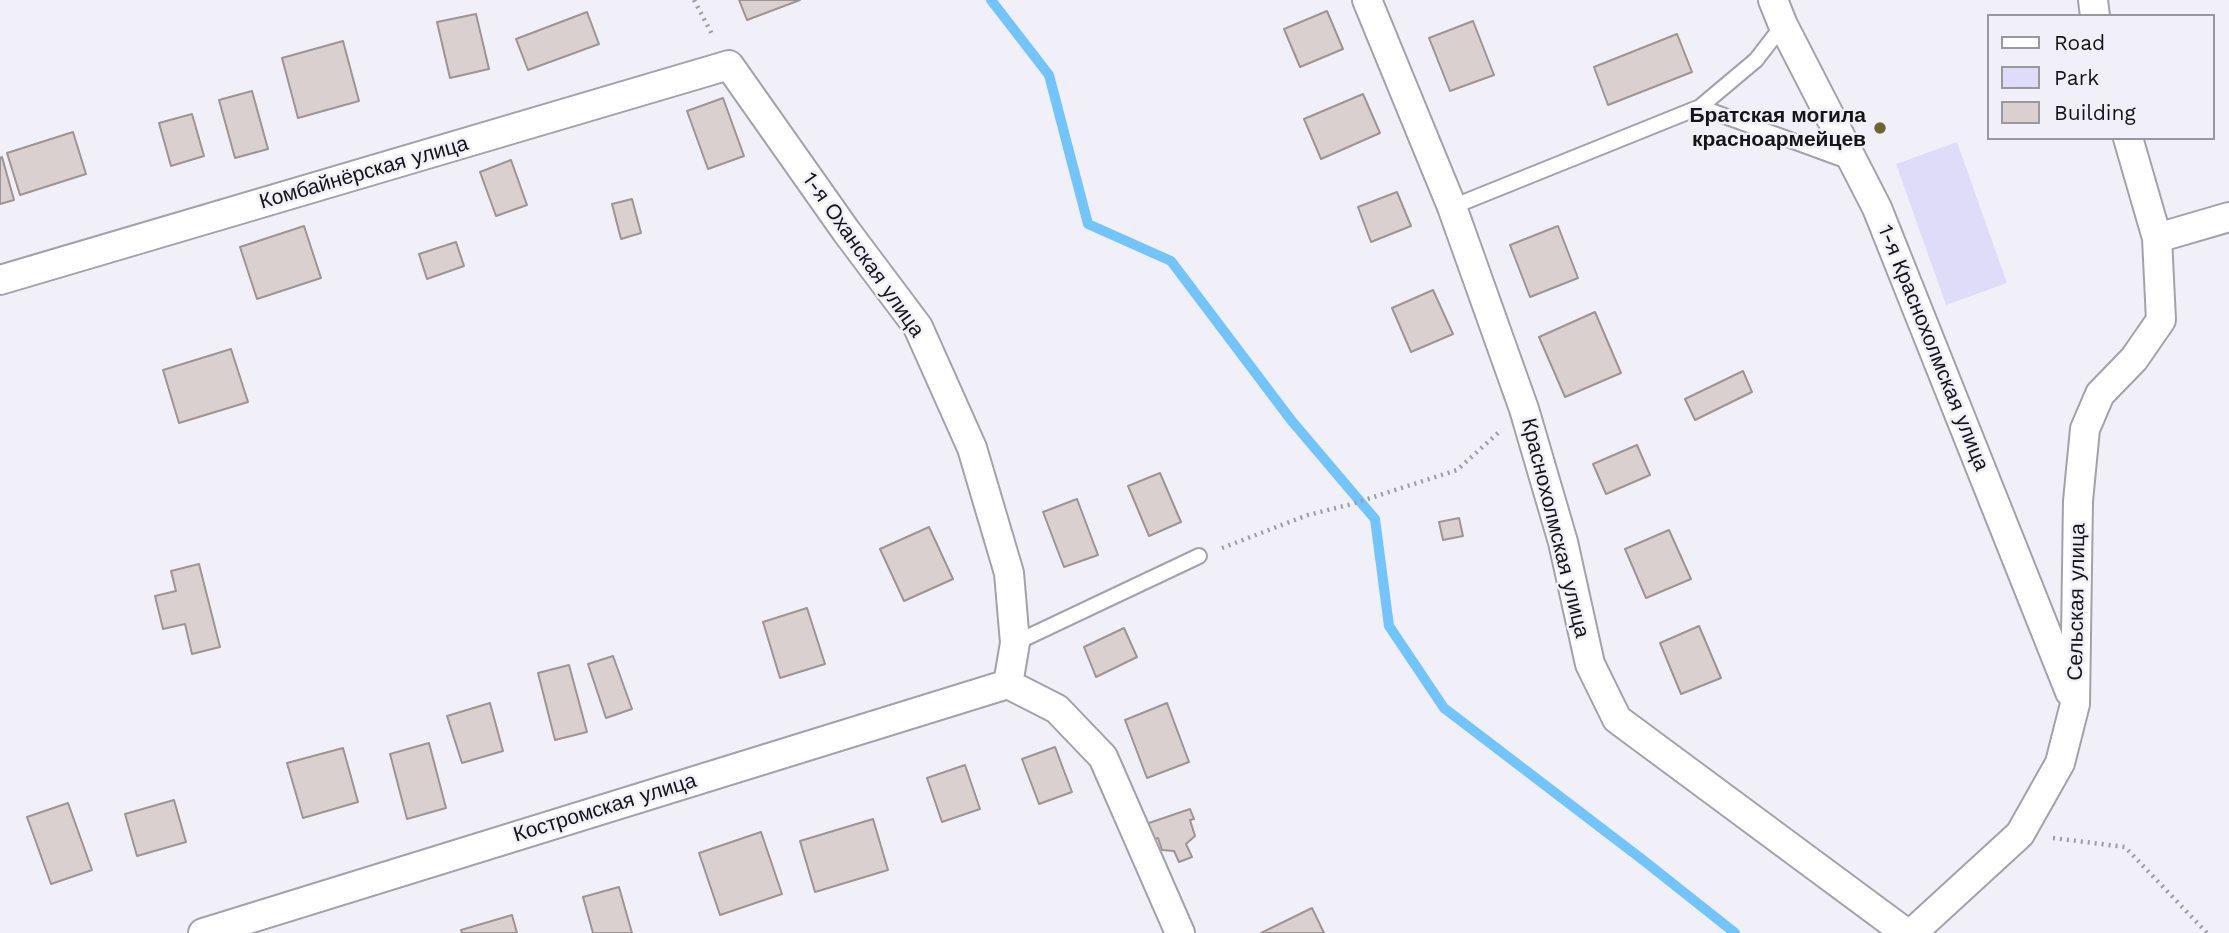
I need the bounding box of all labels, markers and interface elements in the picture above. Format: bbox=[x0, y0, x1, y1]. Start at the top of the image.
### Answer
legend bbox=[1988, 14, 2215, 140]
text: Road bbox=[2054, 30, 2105, 55]
text: Park bbox=[2054, 65, 2099, 90]
text: Building bbox=[2054, 100, 2136, 125]
place label: Братская могила красноармейцев bbox=[1690, 103, 1866, 153]
marker: Братская могила красноармейцев bbox=[1872, 120, 1888, 136]
street label: Комбайнёрская улица bbox=[257, 131, 471, 215]
street label: 1-я Оханская улица bbox=[797, 168, 929, 342]
street label: 1-я Краснохолмская улица bbox=[1872, 221, 1994, 475]
street label: Краснохолмская улица bbox=[1516, 416, 1594, 640]
street label: Сельская улица bbox=[2063, 523, 2091, 681]
street label: Костромская улица bbox=[511, 768, 699, 848]

